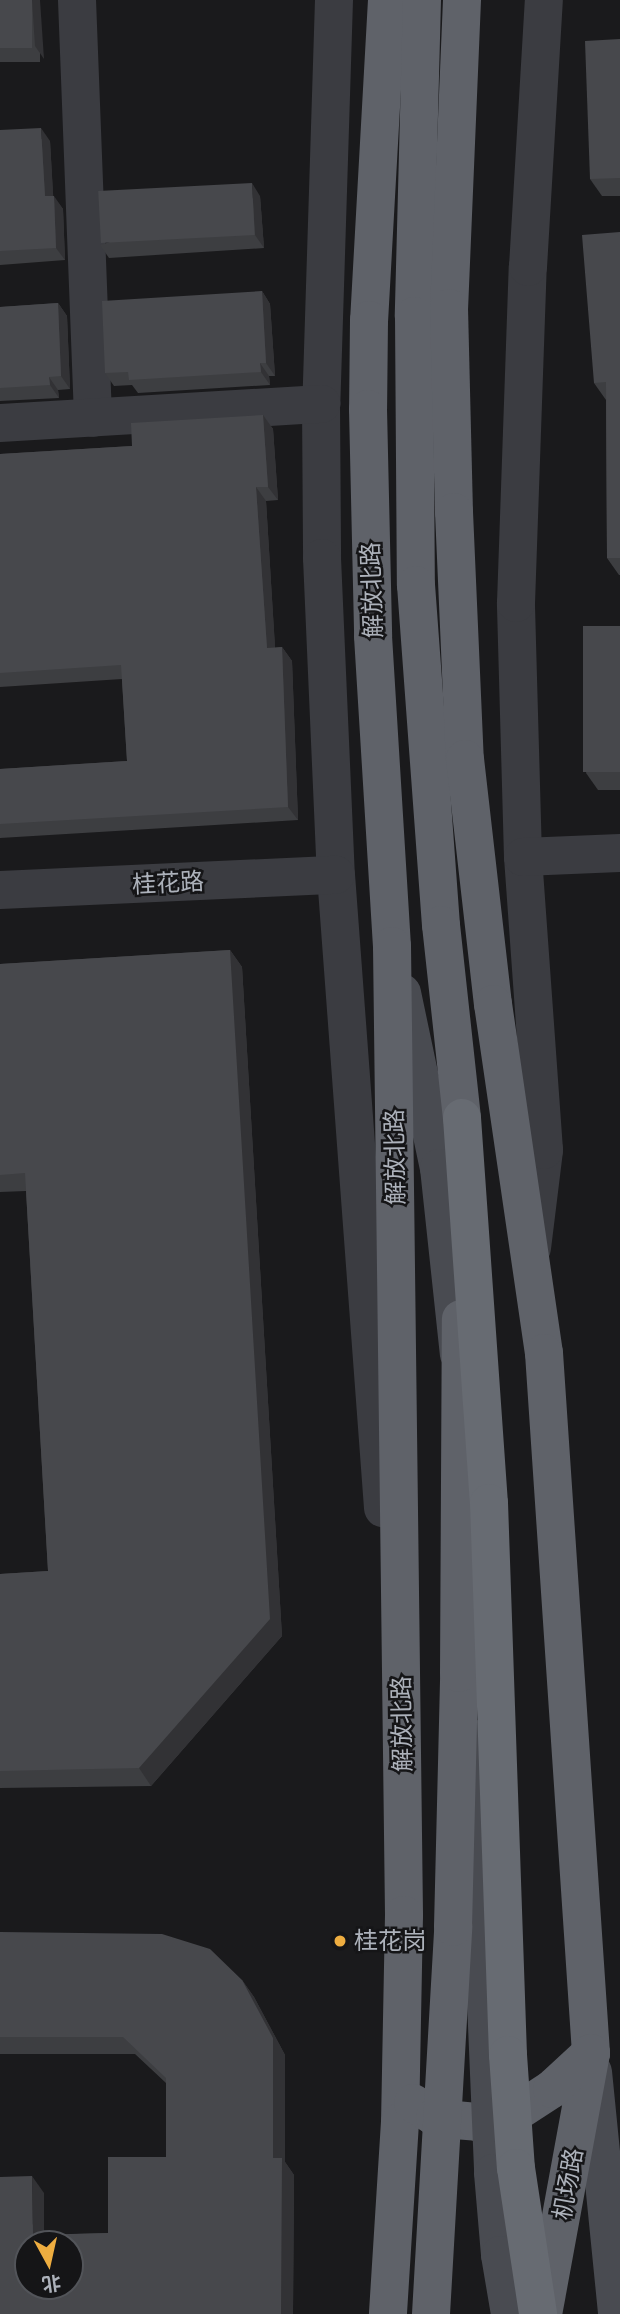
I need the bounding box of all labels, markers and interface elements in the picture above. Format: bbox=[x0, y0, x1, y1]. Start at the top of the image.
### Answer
street label: 解放北路 bbox=[356, 542, 388, 638]
street label: 桂花路 bbox=[131, 867, 205, 899]
street label: 解放北路 bbox=[380, 1109, 410, 1205]
street label: 解放北路 bbox=[387, 1676, 417, 1772]
place label: 桂花岗 bbox=[354, 1927, 426, 1955]
marker: 桂花岗 bbox=[332, 1933, 348, 1949]
street label: 机场路 bbox=[548, 2146, 588, 2222]
north arrow bbox=[14, 2230, 84, 2300]
text: 北 bbox=[41, 2272, 63, 2296]

